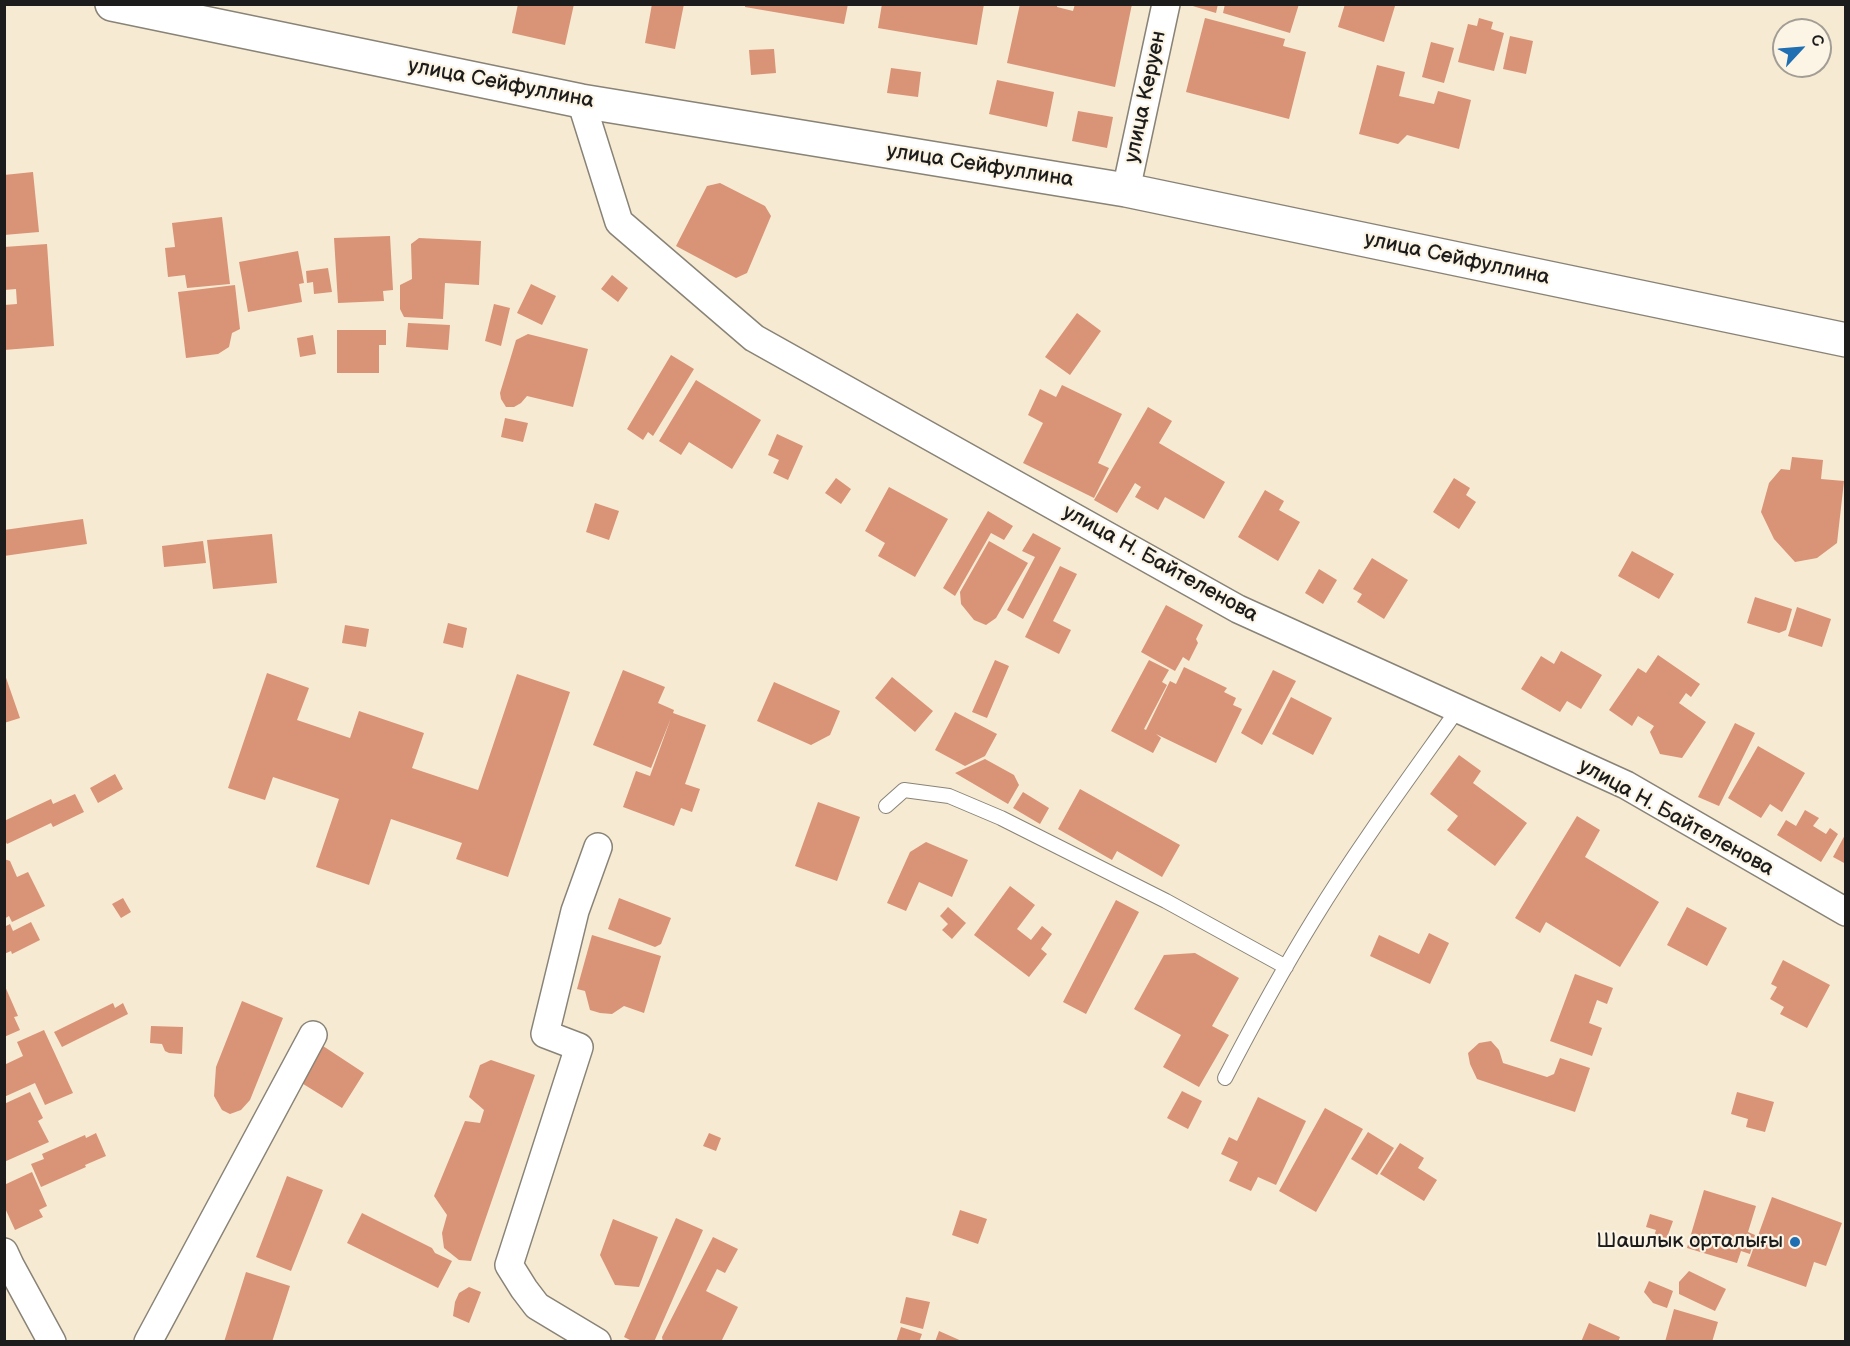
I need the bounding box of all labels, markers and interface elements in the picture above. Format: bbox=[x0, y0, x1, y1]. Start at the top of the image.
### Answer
north arrow bbox=[1772, 18, 1832, 78]
street label: улица Керуен bbox=[1120, 29, 1172, 165]
text: С bbox=[1806, 32, 1828, 50]
street label: улица Сейфуллина bbox=[406, 54, 596, 114]
street label: улица Сейфуллина bbox=[885, 139, 1075, 193]
street label: улица Сейфуллина bbox=[1362, 227, 1552, 291]
street label: улица Н. Байтеленова bbox=[1058, 500, 1262, 628]
street label: улица Н. Байтеленова bbox=[1574, 754, 1778, 882]
place label: Шашлык орталығы bbox=[1596, 1229, 1783, 1255]
marker: Шашлык орталығы bbox=[1788, 1235, 1802, 1249]

